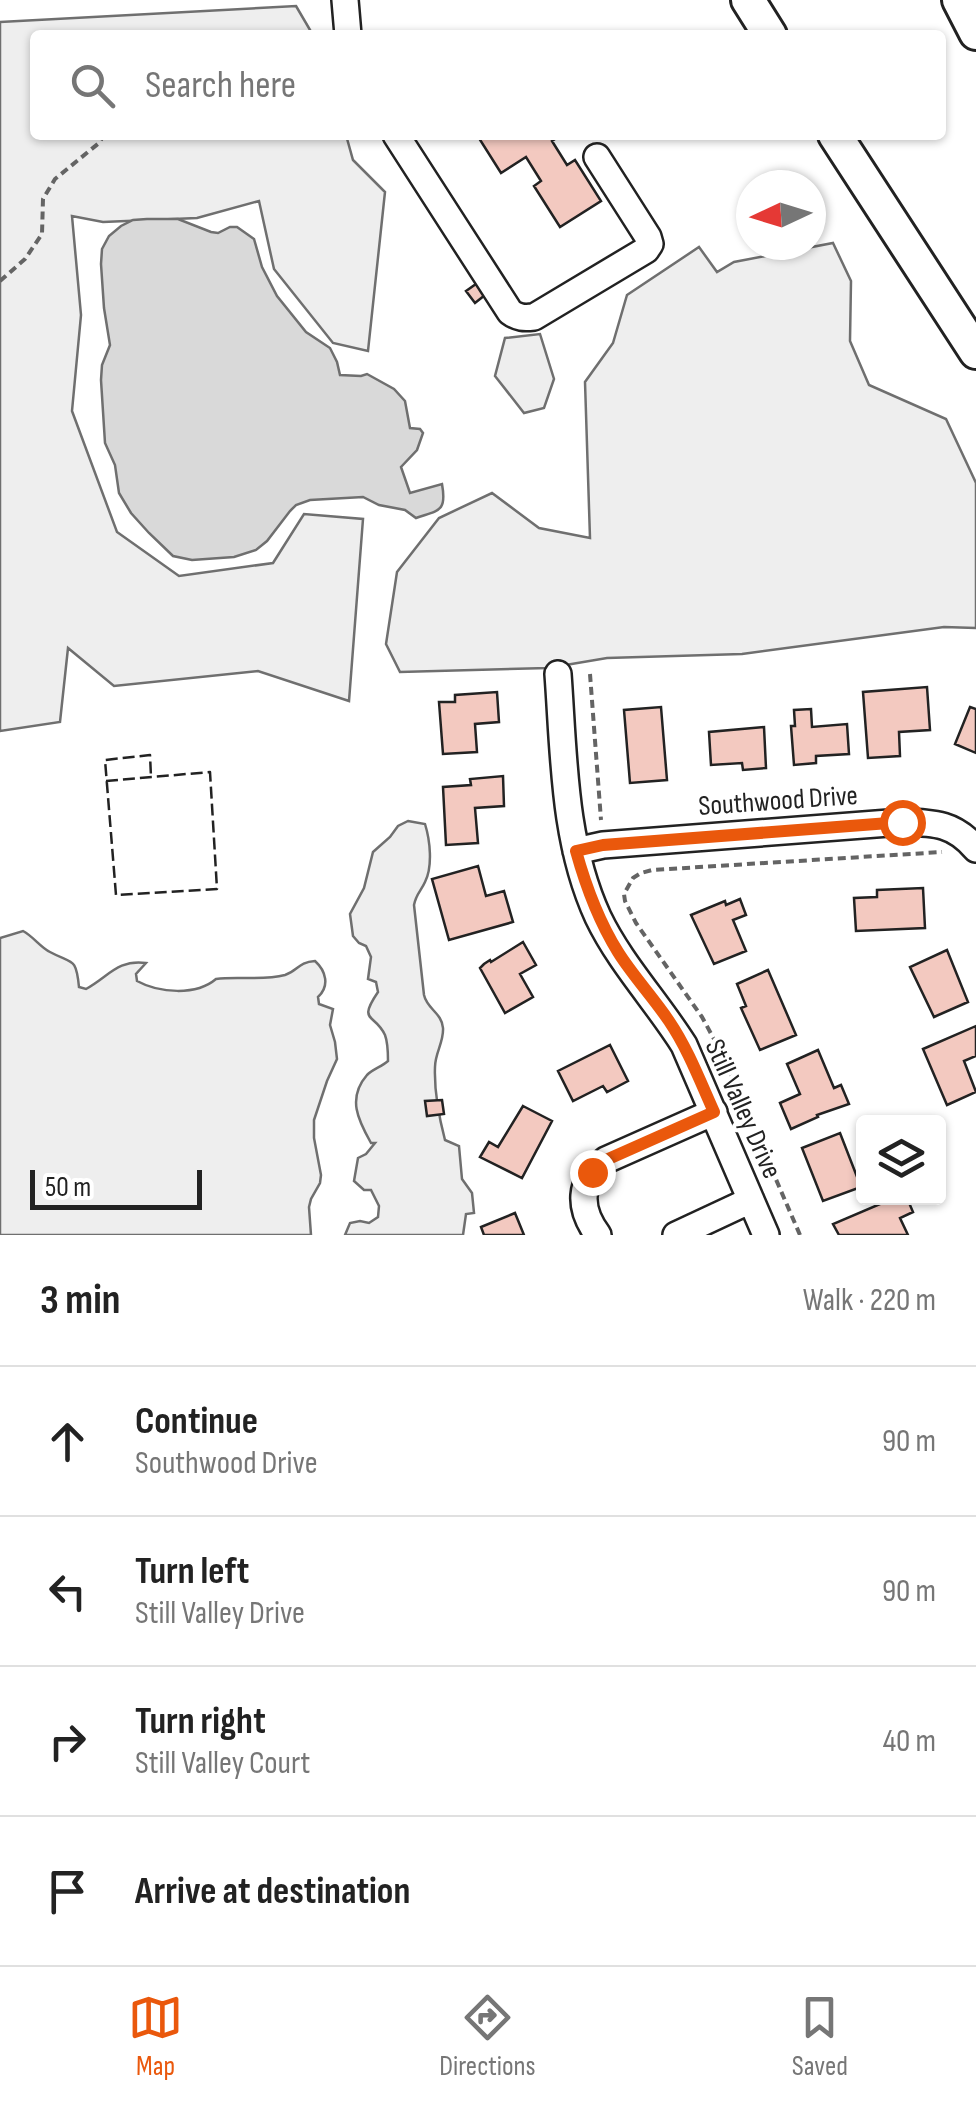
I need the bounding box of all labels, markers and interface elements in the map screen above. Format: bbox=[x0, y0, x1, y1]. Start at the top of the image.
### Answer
search box bbox=[30, 30, 946, 140]
icon: search bbox=[65, 58, 120, 113]
text: Search here bbox=[145, 63, 296, 108]
north arrow bbox=[736, 170, 826, 260]
street label: Southwood Drive bbox=[697, 779, 859, 823]
route start bbox=[880, 800, 926, 846]
street label: Still Valley Drive bbox=[698, 1034, 788, 1184]
map controls bbox=[856, 1115, 946, 1205]
button: layers bbox=[856, 1115, 946, 1205]
route end bbox=[570, 1150, 616, 1196]
scale bar bbox=[30, 1165, 202, 1210]
text: 50 m bbox=[45, 1171, 91, 1204]
text: 3 min bbox=[40, 1275, 120, 1326]
text: Walk · 220 m bbox=[803, 1281, 936, 1320]
text: Continue bbox=[135, 1399, 258, 1444]
icon: ahead bbox=[40, 1414, 95, 1469]
text: 90 m bbox=[882, 1422, 936, 1461]
text: Southwood Drive bbox=[135, 1444, 318, 1483]
text: Turn left bbox=[135, 1549, 249, 1594]
icon: left bbox=[40, 1564, 95, 1619]
text: 90 m bbox=[882, 1572, 936, 1611]
text: Still Valley Drive bbox=[135, 1594, 305, 1633]
text: Turn right bbox=[135, 1699, 266, 1744]
icon: right bbox=[40, 1714, 95, 1769]
text: 40 m bbox=[883, 1722, 936, 1761]
text: Still Valley Court bbox=[135, 1744, 310, 1783]
icon: arrive bbox=[40, 1864, 95, 1919]
text: Arrive at destination bbox=[135, 1869, 410, 1914]
tab: Map bbox=[128, 1990, 183, 2083]
tab: Directions bbox=[439, 1990, 536, 2083]
tab: Saved bbox=[792, 1990, 848, 2083]

